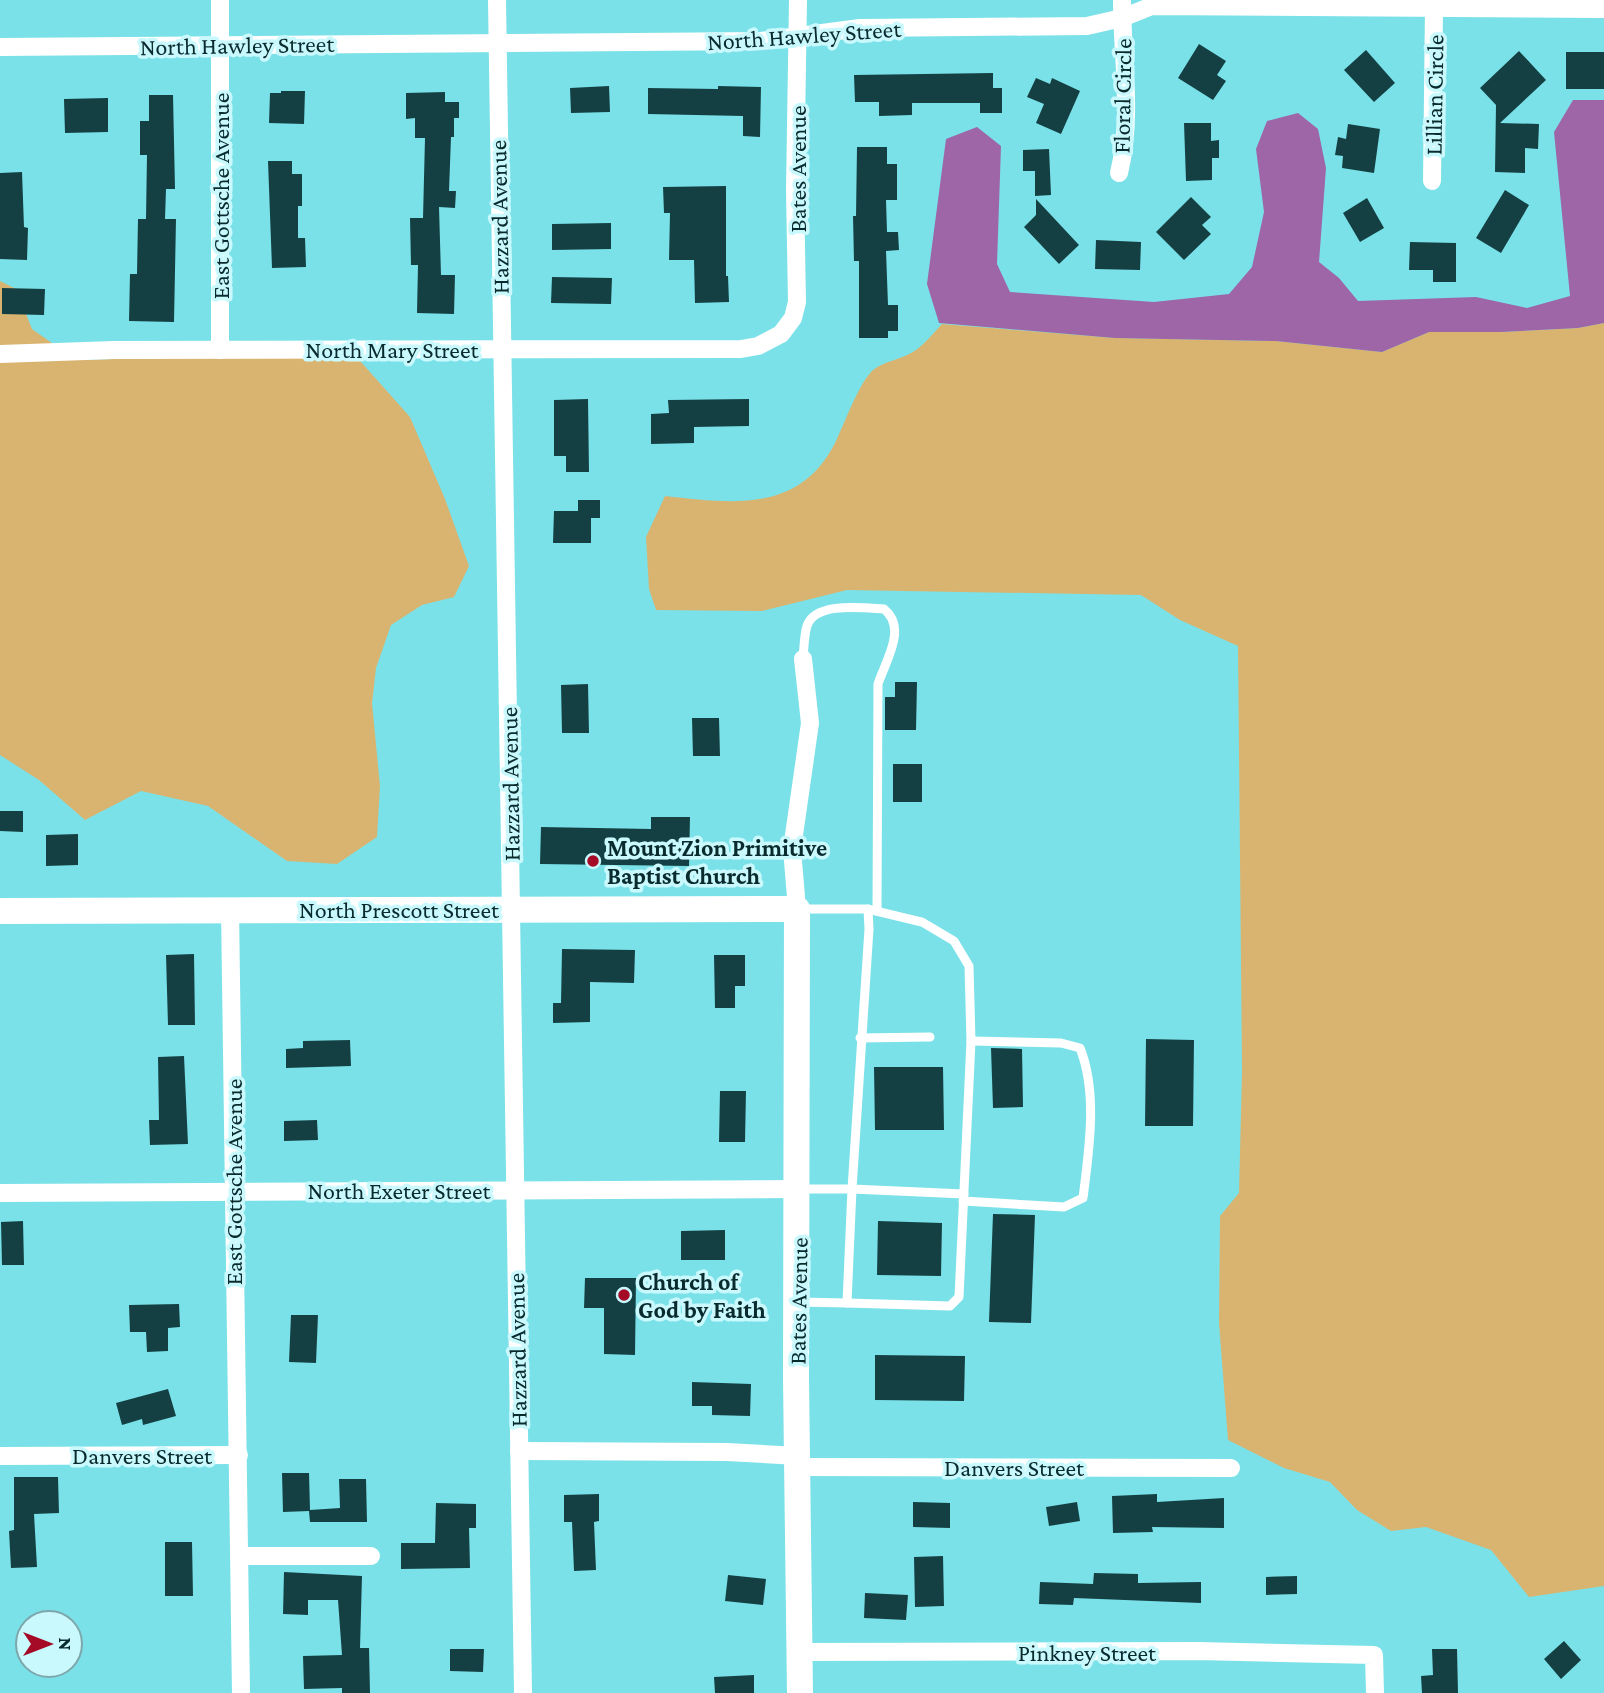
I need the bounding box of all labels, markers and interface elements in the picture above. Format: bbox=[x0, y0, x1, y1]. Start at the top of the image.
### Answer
street label: North Hawley Street bbox=[706, 15, 903, 55]
street label: North Hawley Street bbox=[140, 30, 335, 60]
street label: Lillian Circle bbox=[1419, 34, 1449, 156]
street label: Floral Circle bbox=[1107, 38, 1137, 154]
street label: East Gottsche Avenue bbox=[207, 93, 234, 299]
street label: Bates Avenue bbox=[784, 105, 811, 233]
street label: Hazzard Avenue bbox=[484, 140, 514, 294]
street label: North Mary Street bbox=[306, 336, 479, 363]
street label: Hazzard Avenue bbox=[495, 707, 525, 861]
place label: Mount Zion Primitive Baptist Church bbox=[607, 834, 827, 889]
marker: Mount Zion Primitive Baptist Church bbox=[585, 853, 601, 869]
street label: North Prescott Street bbox=[299, 896, 500, 923]
street label: East Gottsche Avenue bbox=[220, 1079, 247, 1285]
street label: North Exeter Street bbox=[307, 1177, 492, 1204]
street label: Bates Avenue bbox=[783, 1237, 813, 1365]
place label: Church of God by Faith bbox=[638, 1268, 766, 1323]
street label: Hazzard Avenue bbox=[502, 1273, 532, 1427]
marker: Church of God by Faith bbox=[616, 1287, 632, 1303]
street label: Danvers Street bbox=[72, 1442, 213, 1469]
street label: Danvers Street bbox=[944, 1454, 1085, 1481]
north arrow bbox=[14, 1609, 84, 1679]
text: N bbox=[55, 1638, 76, 1651]
street label: Pinkney Street bbox=[1018, 1639, 1157, 1666]

